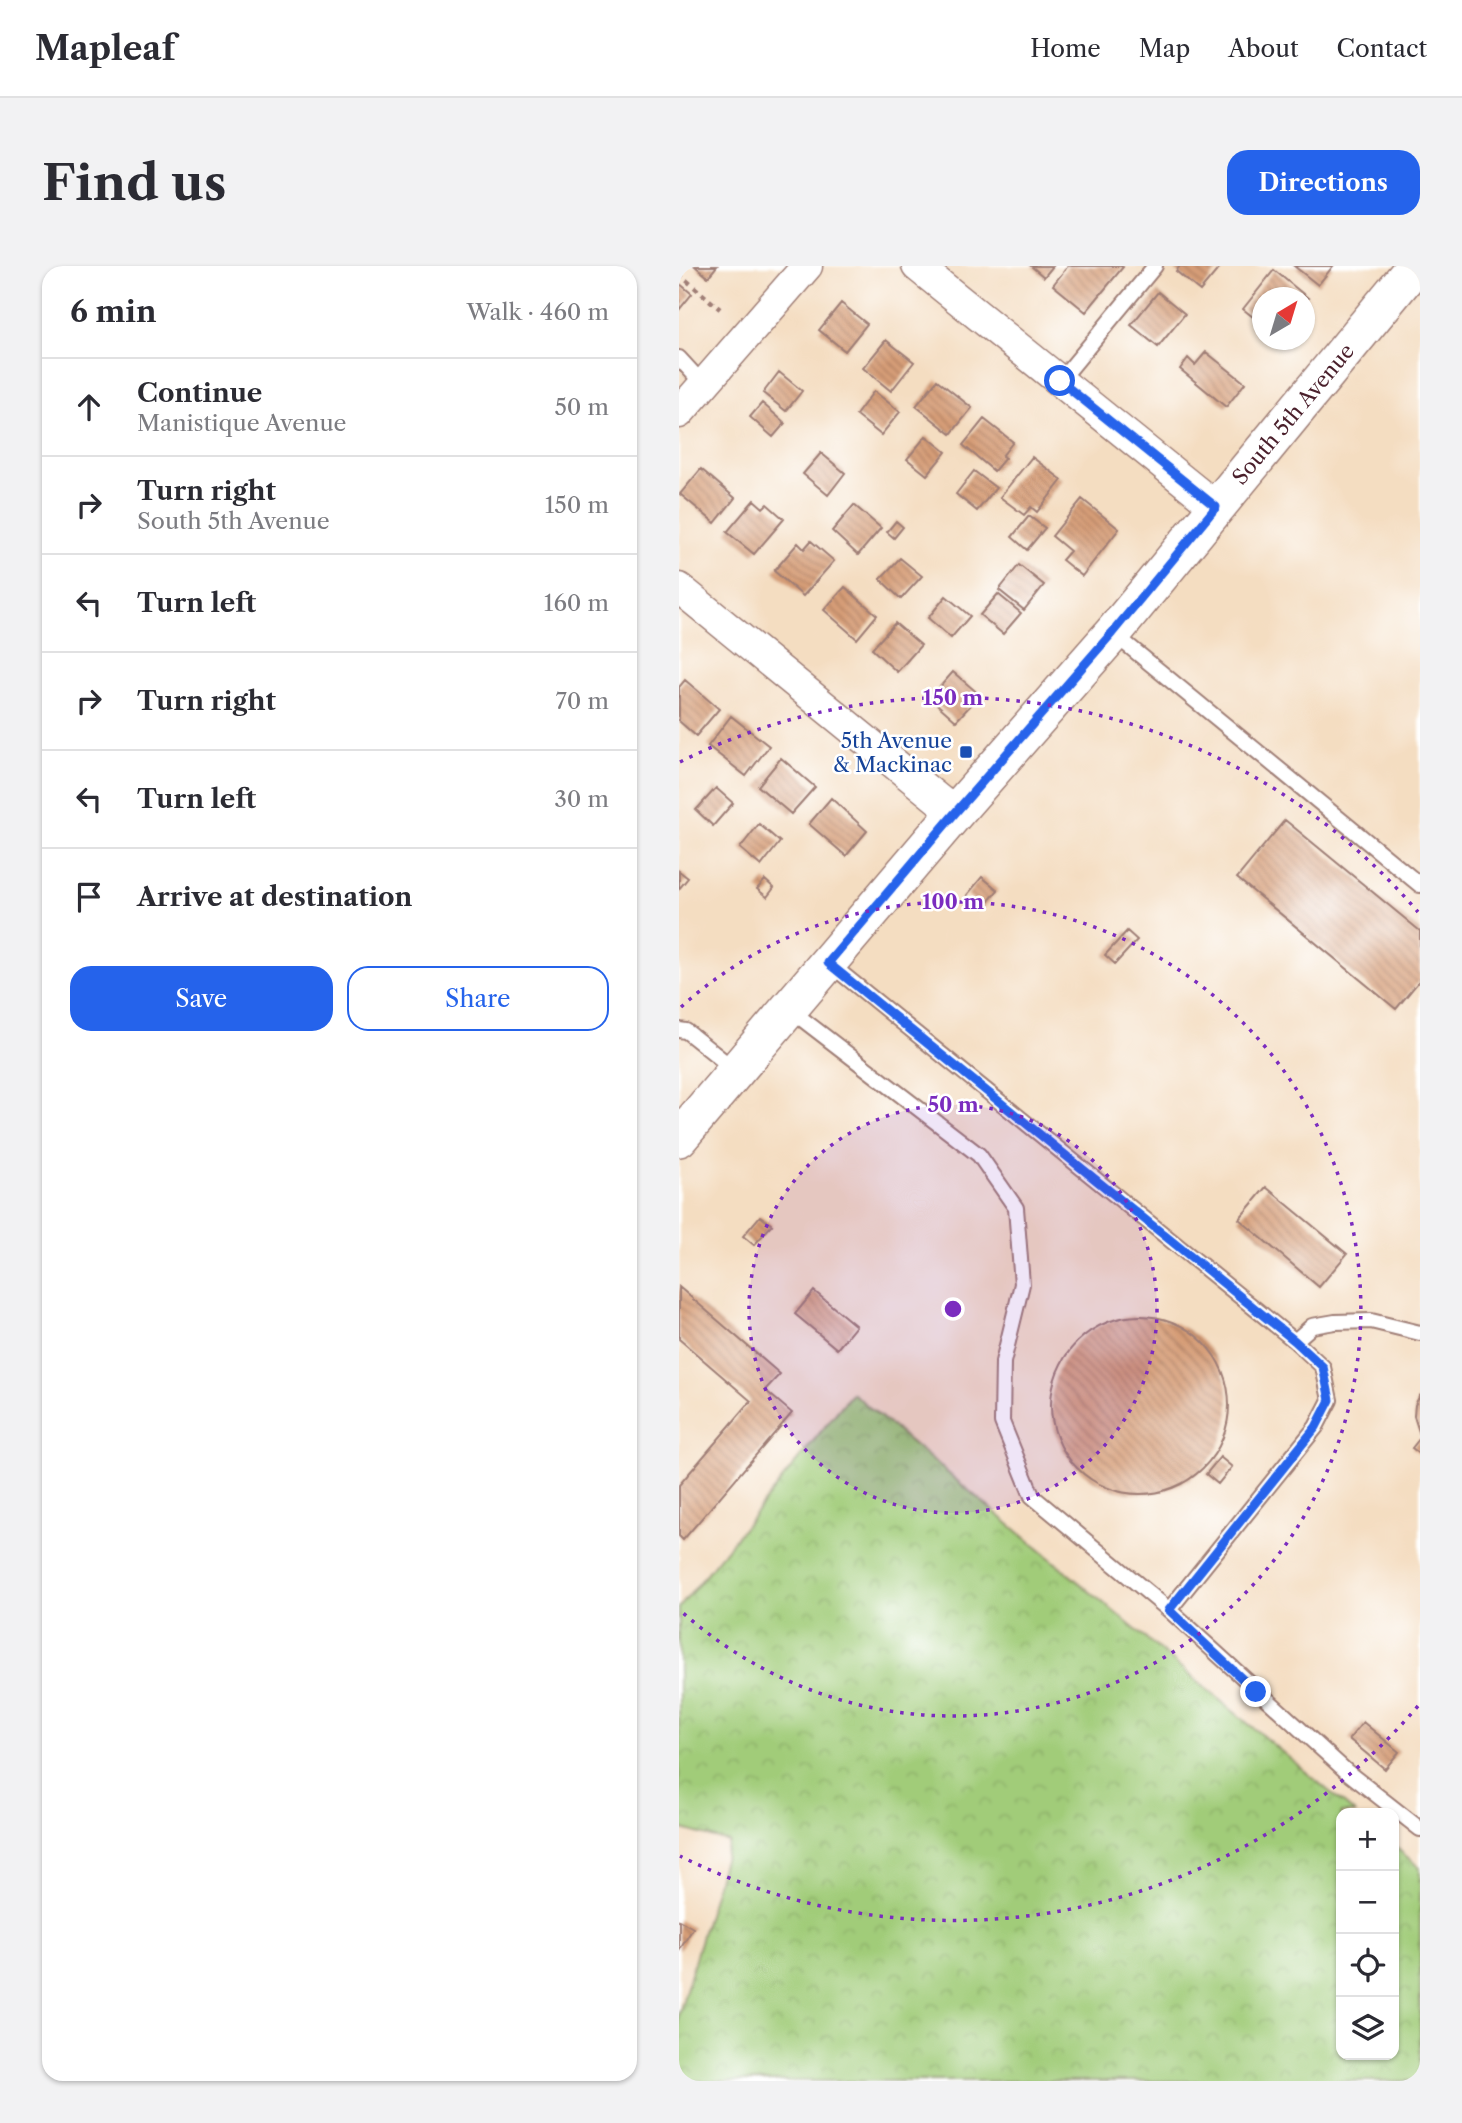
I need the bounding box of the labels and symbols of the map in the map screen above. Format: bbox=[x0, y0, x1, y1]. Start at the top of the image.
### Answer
north arrow bbox=[1252, 287, 1315, 350]
street label: South 5th Avenue bbox=[1227, 339, 1359, 489]
route start bbox=[1044, 365, 1075, 396]
text: 150 m bbox=[923, 685, 983, 710]
place label: 5th Avenue & Mackinac bbox=[833, 728, 952, 777]
marker: 5th Avenue & Mackinac bbox=[958, 744, 974, 760]
text: 100 m bbox=[922, 889, 984, 914]
text: 50 m bbox=[927, 1092, 979, 1117]
centre of rings bbox=[941, 1297, 965, 1321]
route end bbox=[1240, 1676, 1271, 1707]

